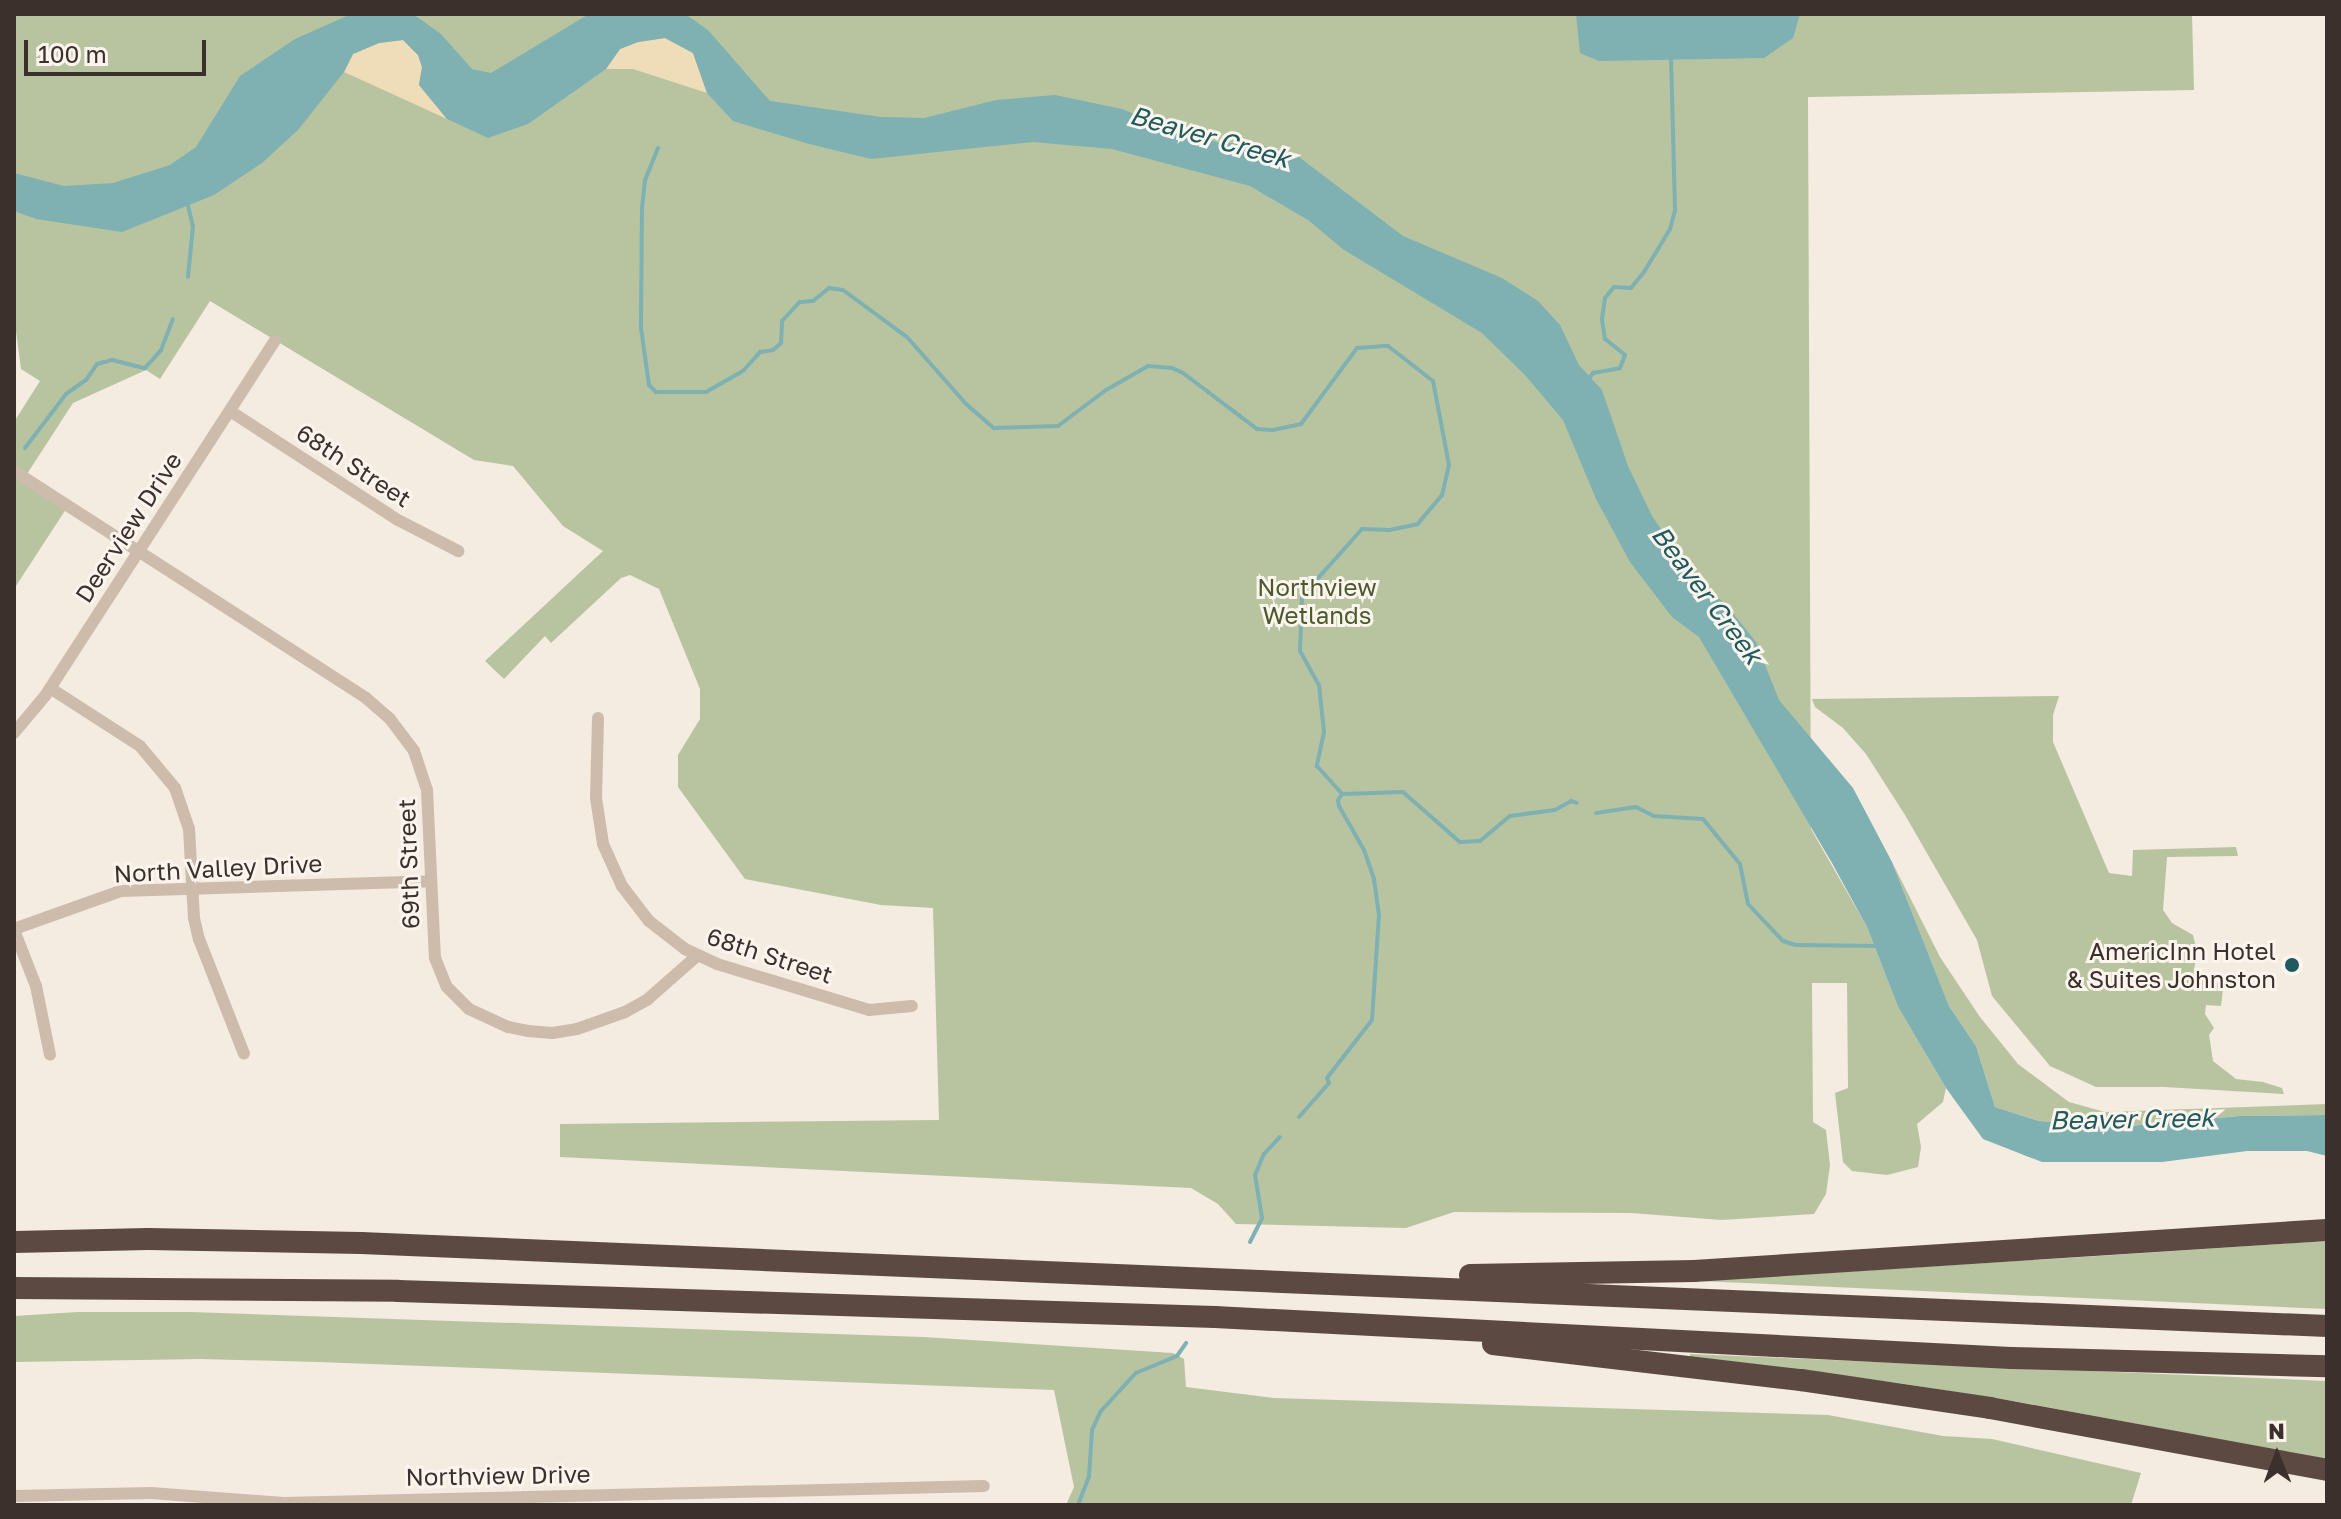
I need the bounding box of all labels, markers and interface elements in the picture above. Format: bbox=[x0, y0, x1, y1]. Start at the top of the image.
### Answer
scale bar bbox=[28, 24, 210, 74]
text: 100 m bbox=[38, 39, 107, 68]
water label: Beaver Creek bbox=[1126, 99, 1294, 175]
street label: 68th Street bbox=[291, 417, 417, 513]
street label: Deerview Drive bbox=[69, 447, 187, 607]
water label: Beaver Creek bbox=[1645, 520, 1769, 670]
park label: Northview Wetlands bbox=[1257, 573, 1377, 629]
street label: 69th Street bbox=[391, 798, 425, 930]
street label: North Valley Drive bbox=[113, 848, 323, 888]
street label: 68th Street bbox=[703, 921, 837, 989]
place label: AmericInn Hotel & Suites Johnston bbox=[2067, 937, 2276, 993]
marker: AmericInn Hotel & Suites Johnston bbox=[2283, 956, 2301, 974]
water label: Beaver Creek bbox=[2049, 1102, 2215, 1136]
north arrow bbox=[2237, 1415, 2317, 1495]
text: N bbox=[2268, 1417, 2285, 1444]
street label: Northview Drive bbox=[405, 1459, 591, 1491]

